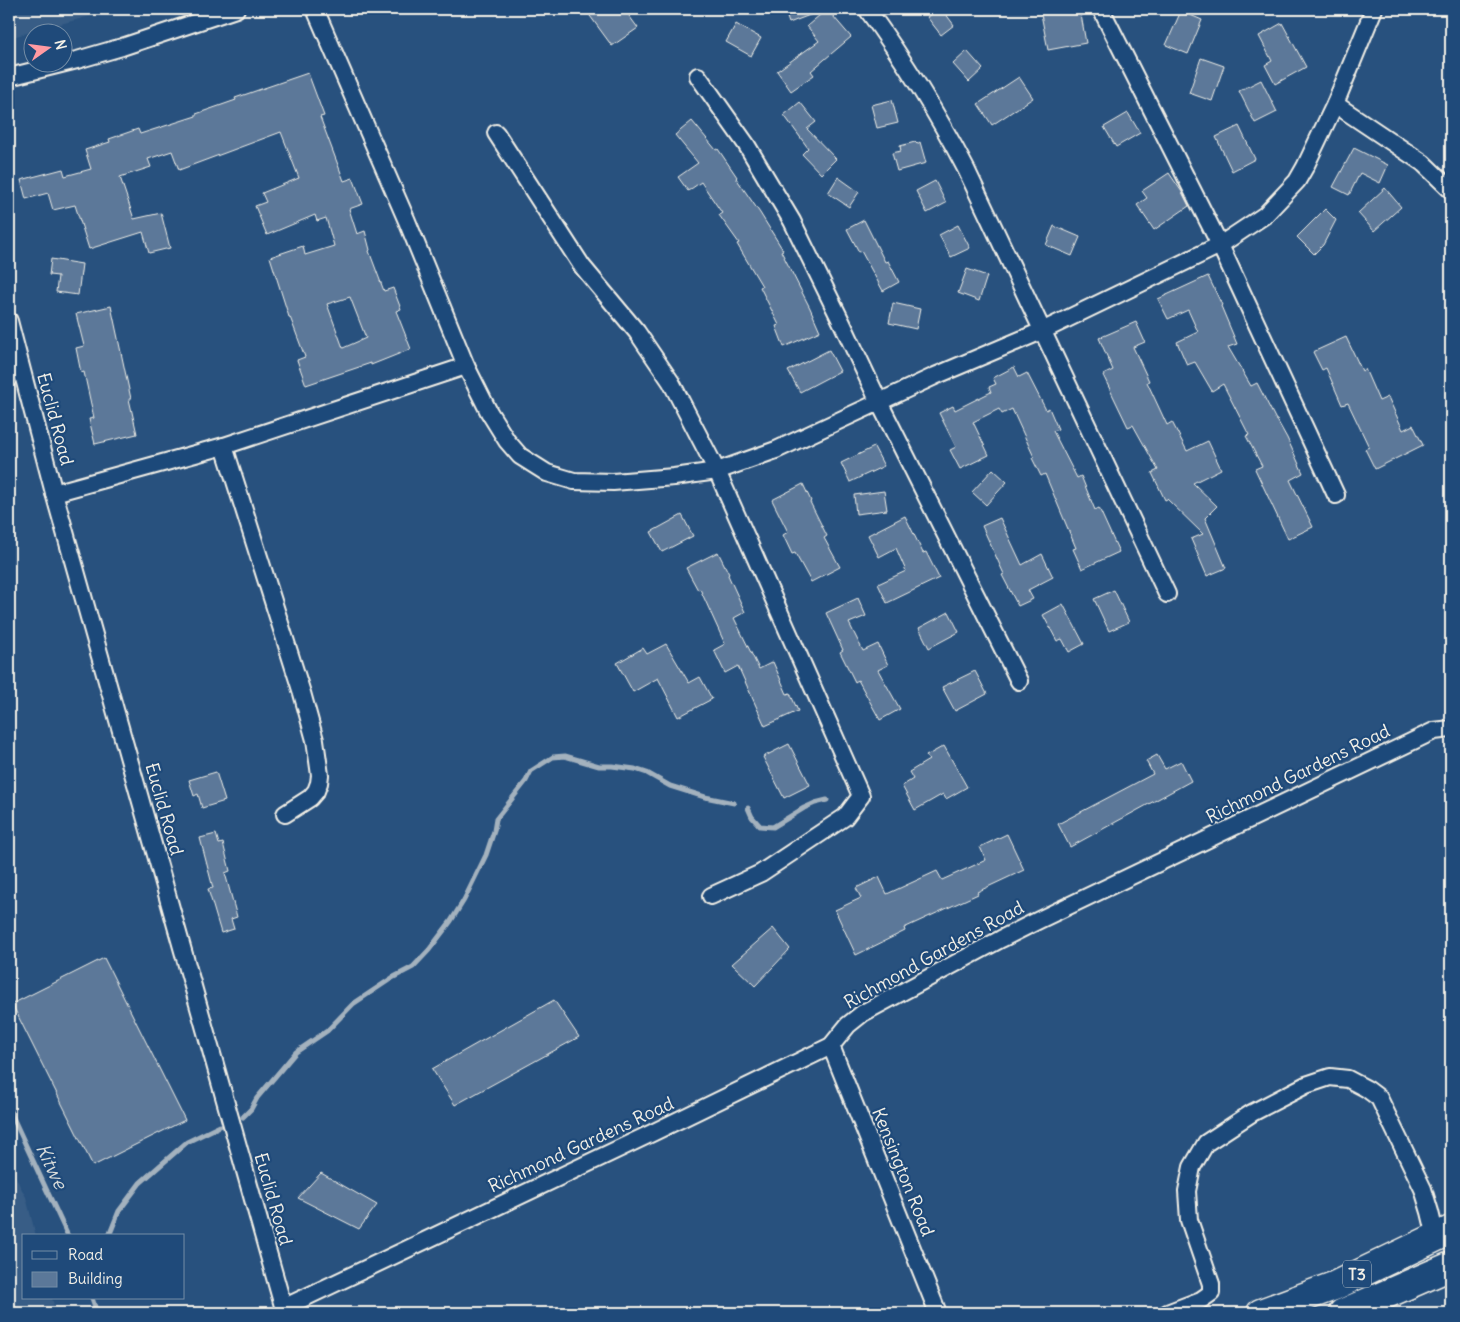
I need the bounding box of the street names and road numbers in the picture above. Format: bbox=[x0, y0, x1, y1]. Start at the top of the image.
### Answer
street label: Euclid Road bbox=[32, 370, 79, 468]
street label: Richmond Gardens Road bbox=[1202, 719, 1394, 828]
street label: Euclid Road bbox=[140, 760, 189, 858]
street label: Richmond Gardens Road bbox=[840, 895, 1028, 1014]
street label: Richmond Gardens Road bbox=[484, 1091, 678, 1198]
street label: Kensington Road bbox=[867, 1104, 940, 1240]
street label: Euclid Road bbox=[249, 1150, 298, 1248]
road number: T3 bbox=[1343, 1260, 1371, 1288]

